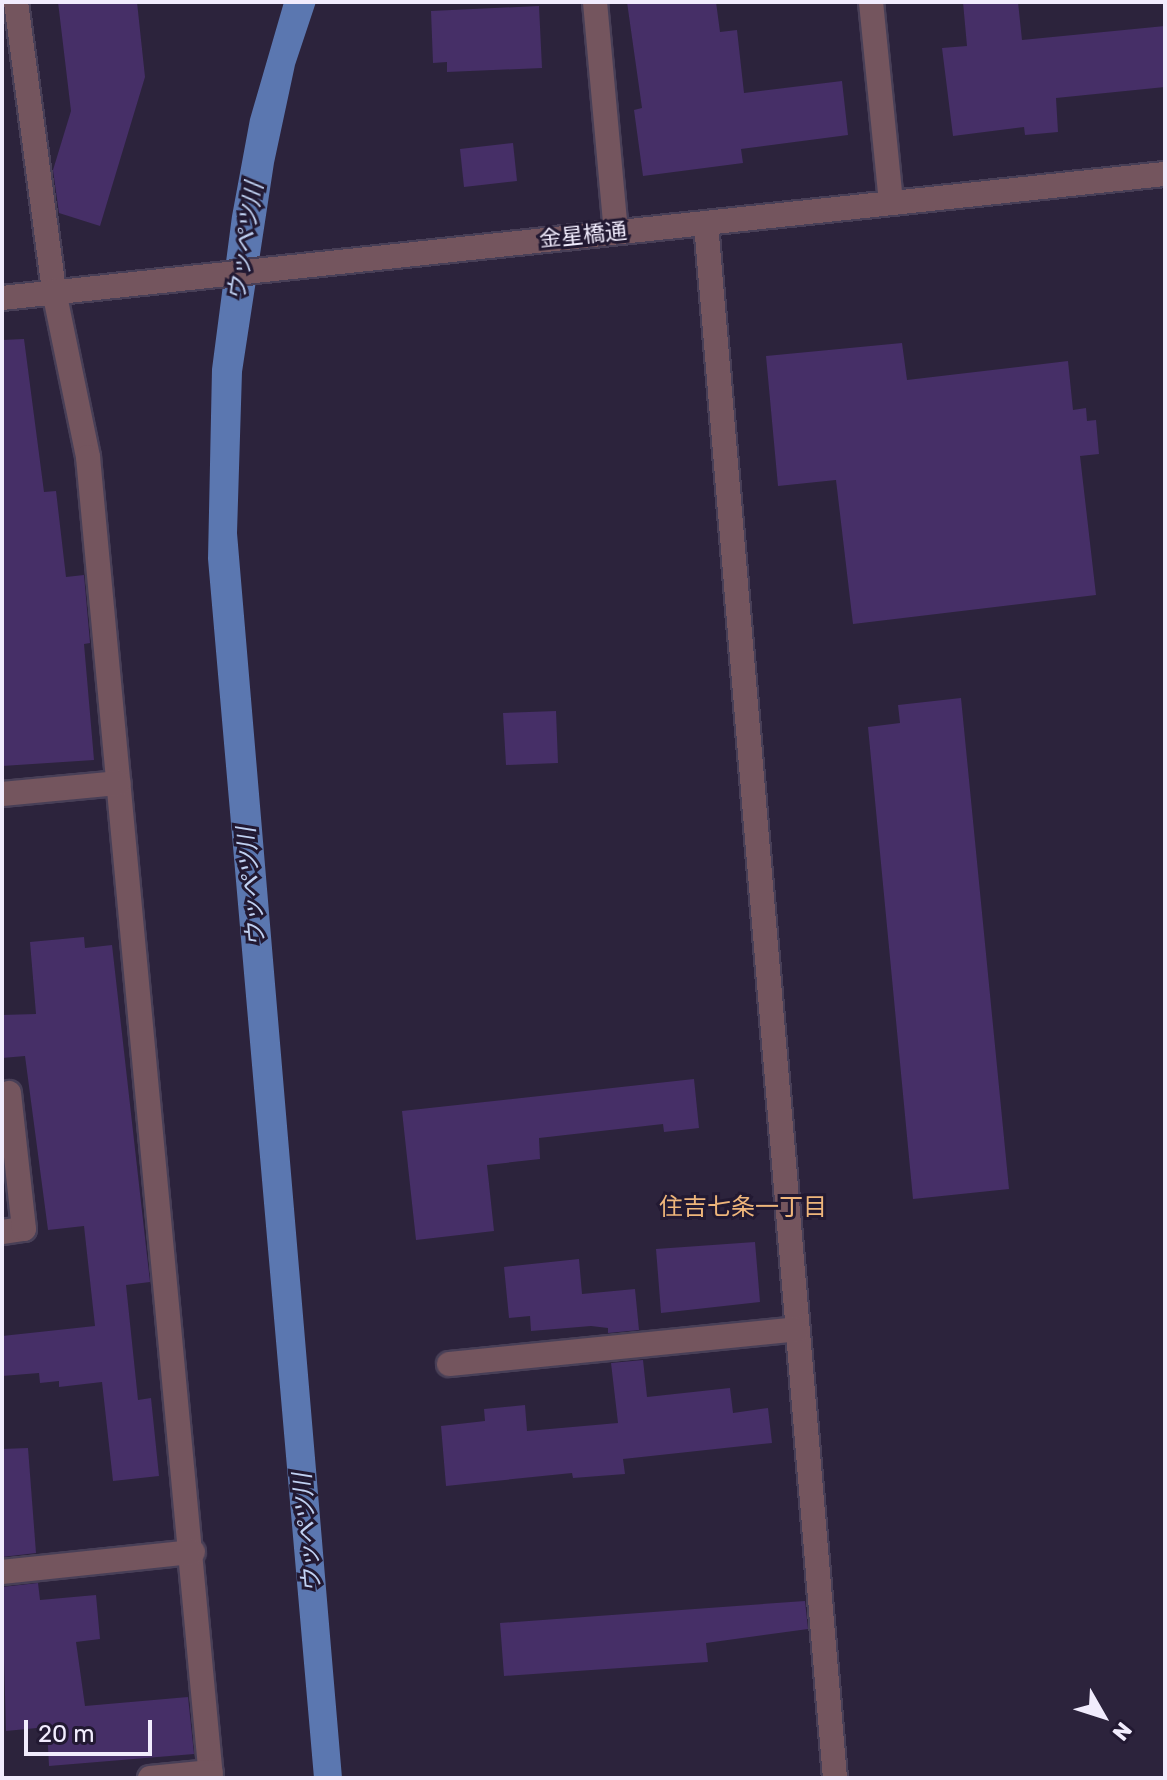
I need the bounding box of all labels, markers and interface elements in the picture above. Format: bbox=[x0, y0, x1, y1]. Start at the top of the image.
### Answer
water label: ウッペツ川 bbox=[222, 180, 270, 304]
street label: 金星橋通 bbox=[538, 217, 628, 253]
water label: ウッペツ川 bbox=[232, 826, 272, 948]
district label: 住吉七条一丁目 bbox=[659, 1194, 827, 1222]
water label: ウッペツ川 bbox=[288, 1472, 328, 1594]
north arrow bbox=[1063, 1676, 1143, 1756]
scale bar bbox=[28, 1704, 156, 1754]
text: N bbox=[1107, 1717, 1138, 1746]
text: 20 m bbox=[38, 1720, 95, 1748]

